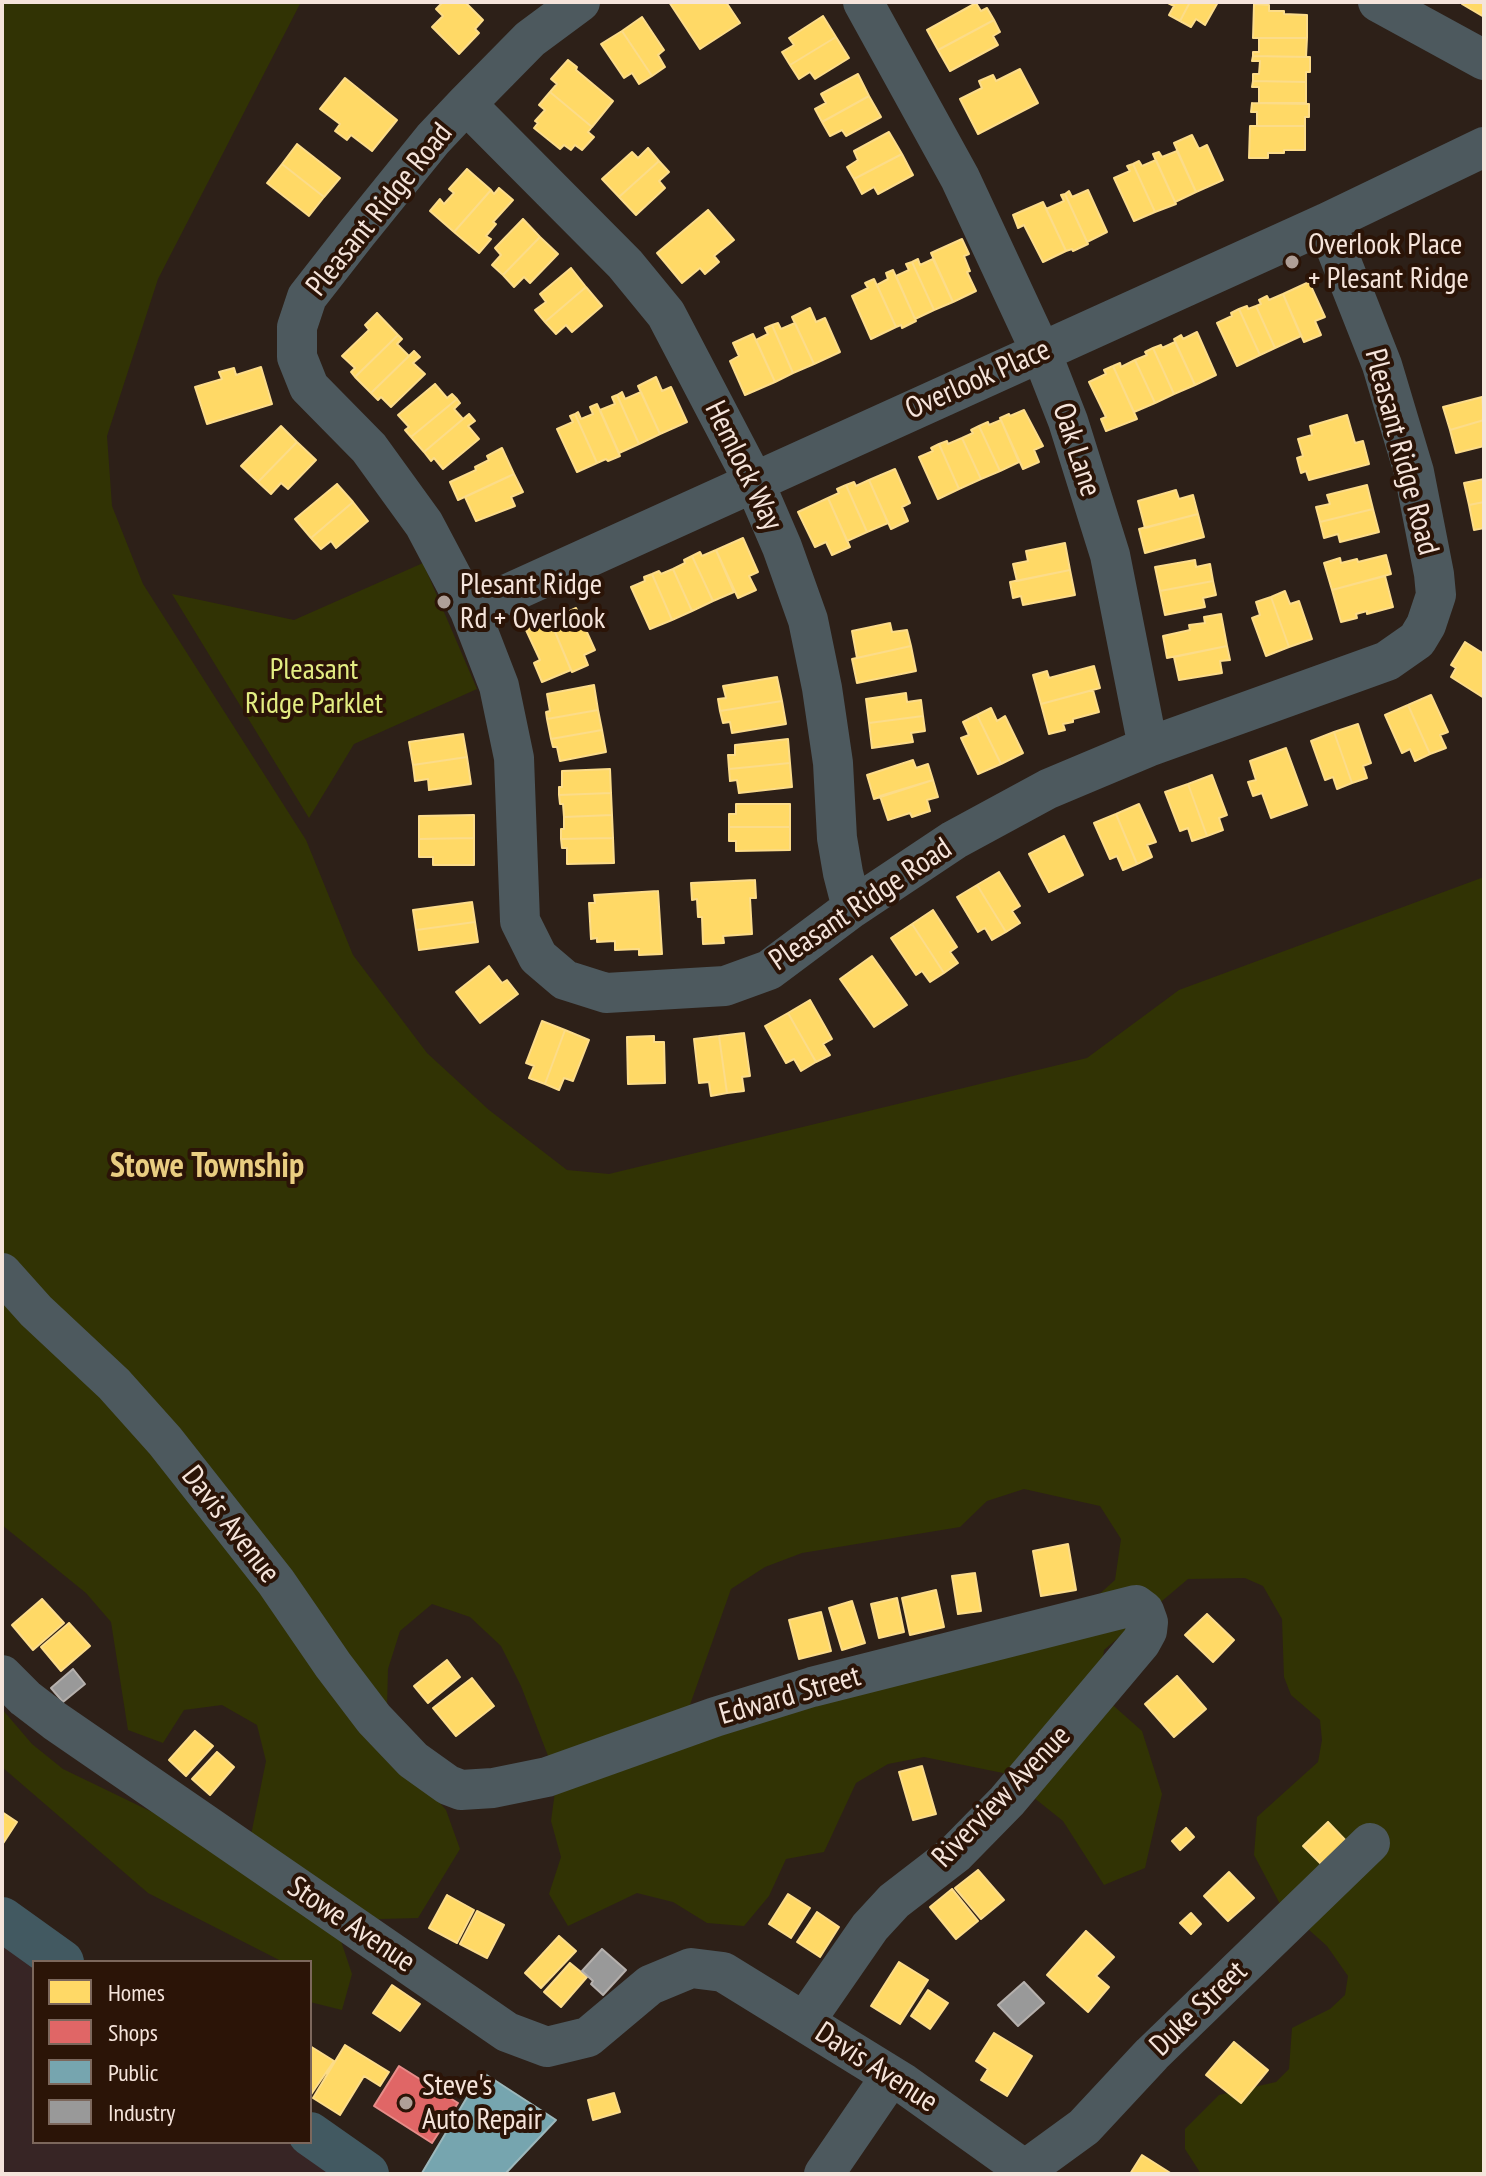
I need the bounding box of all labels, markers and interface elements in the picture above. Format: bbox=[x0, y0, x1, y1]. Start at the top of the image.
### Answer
street label: Pleasant Ridge Road bbox=[299, 116, 461, 304]
place label: Overlook Place + Plesant Ridge bbox=[1308, 227, 1469, 298]
marker: Overlook Place + Plesant Ridge bbox=[1283, 253, 1301, 271]
street label: Overlook Place bbox=[900, 332, 1056, 428]
street label: Pleasant Ridge Road bbox=[1356, 345, 1446, 559]
street label: Hemlock Way bbox=[696, 396, 790, 536]
street label: Oak Lane bbox=[1044, 399, 1108, 501]
place label: Plesant Ridge Rd + Overlook bbox=[460, 567, 605, 638]
marker: Plesant Ridge Rd + Overlook bbox=[435, 593, 453, 611]
park label: Pleasant Ridge Parklet bbox=[245, 652, 383, 722]
street label: Pleasant Ridge Road bbox=[763, 831, 959, 979]
district label: Stowe Township bbox=[110, 1147, 304, 1187]
street label: Davis Avenue bbox=[173, 1459, 287, 1591]
street label: Edward Street bbox=[715, 1659, 865, 1733]
street label: Riverview Avenue bbox=[925, 1719, 1079, 1875]
street label: Stowe Avenue bbox=[281, 1869, 421, 1981]
street label: Duke Street bbox=[1143, 1954, 1255, 2064]
legend bbox=[32, 1960, 312, 2144]
text: Homes bbox=[108, 1977, 165, 2008]
street label: Davis Avenue bbox=[808, 2015, 944, 2121]
text: Shops bbox=[108, 2017, 158, 2048]
text: Public bbox=[108, 2057, 158, 2088]
place label: Steve's Auto Repair bbox=[422, 2068, 542, 2138]
marker: Steve's Auto Repair bbox=[397, 2094, 415, 2112]
text: Industry bbox=[108, 2097, 175, 2128]

